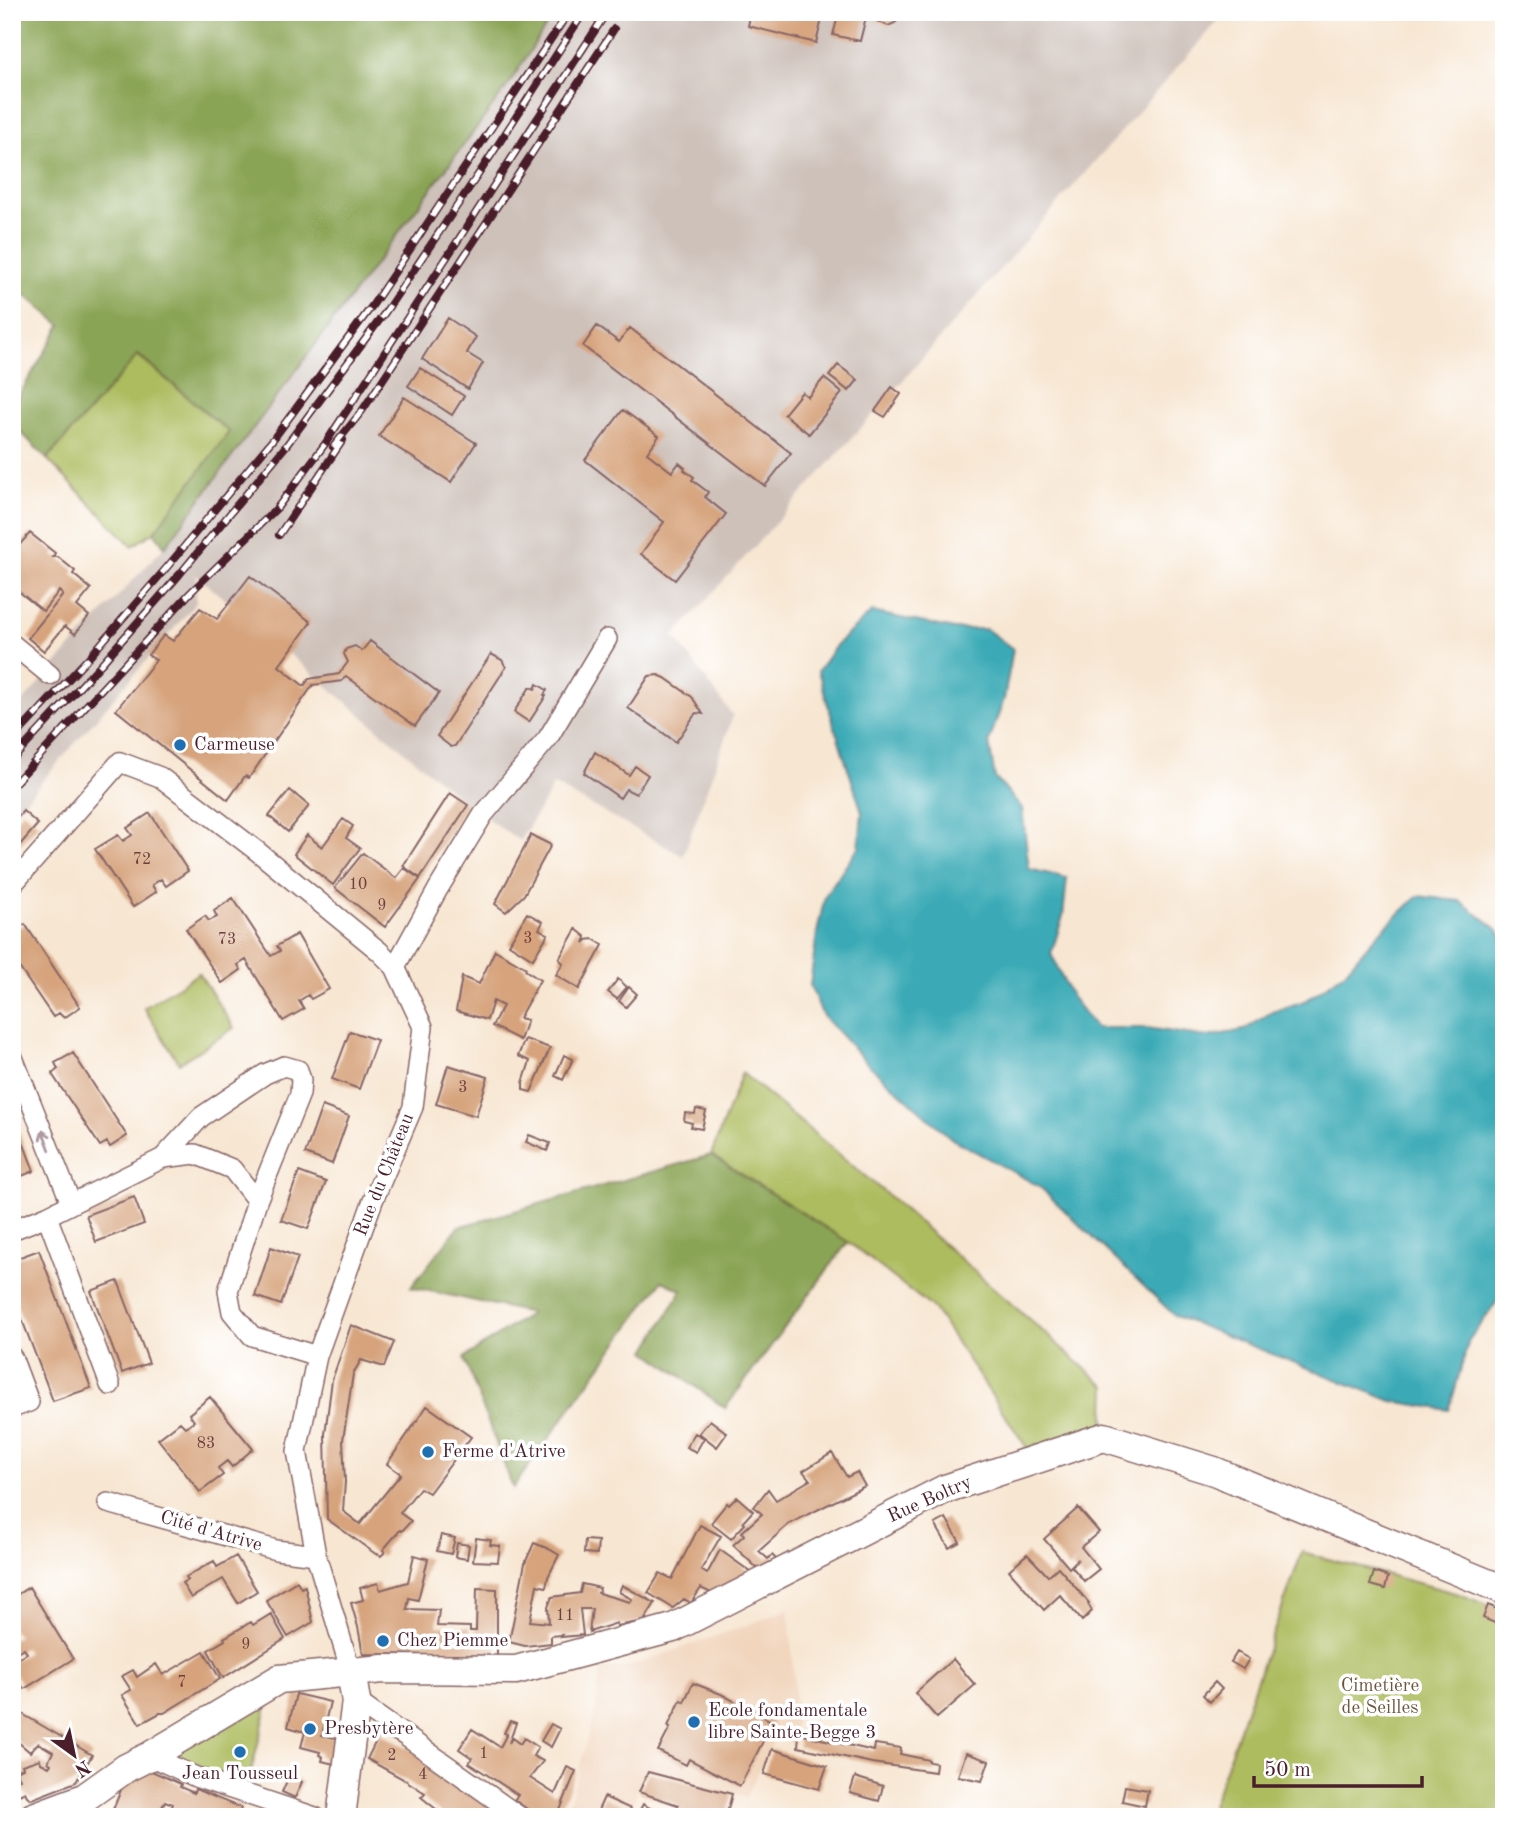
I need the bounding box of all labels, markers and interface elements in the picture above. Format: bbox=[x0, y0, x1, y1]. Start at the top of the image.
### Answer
place label: Carmeuse bbox=[194, 736, 275, 755]
marker: Carmeuse bbox=[172, 737, 188, 753]
house number: 72 bbox=[133, 852, 151, 868]
house number: 10 bbox=[349, 877, 367, 893]
house number: 9 bbox=[377, 898, 387, 914]
house number: 3 bbox=[523, 931, 533, 947]
house number: 73 bbox=[218, 932, 236, 948]
house number: 3 bbox=[458, 1080, 468, 1096]
street label: Rue du Château bbox=[352, 1111, 418, 1239]
one-way arrow bbox=[38, 1129, 51, 1151]
house number: 83 bbox=[197, 1436, 215, 1452]
place label: Ferme d'Atrive bbox=[442, 1443, 566, 1462]
marker: Ferme d'Atrive bbox=[420, 1444, 436, 1460]
street label: Rue Boltry bbox=[885, 1473, 975, 1527]
street label: Cité d'Atrive bbox=[158, 1508, 264, 1556]
house number: 11 bbox=[556, 1608, 574, 1624]
place label: Chez Piemme bbox=[397, 1632, 508, 1651]
marker: Chez Piemme bbox=[375, 1633, 391, 1649]
house number: 9 bbox=[241, 1637, 251, 1653]
house number: 7 bbox=[177, 1675, 187, 1691]
park label: Cimetière de Seilles bbox=[1341, 1677, 1419, 1718]
place label: Ecole fondamentale libre Sainte-Begge 3 bbox=[708, 1702, 876, 1743]
marker: Ecole fondamentale libre Sainte-Begge 3 bbox=[686, 1714, 702, 1730]
north arrow bbox=[38, 1720, 108, 1790]
place label: Presbytère bbox=[324, 1720, 413, 1739]
marker: Presbytère bbox=[302, 1721, 318, 1737]
marker: Jean Tousseul bbox=[232, 1744, 248, 1760]
scale bar bbox=[1254, 1745, 1422, 1789]
house number: 1 bbox=[479, 1746, 489, 1762]
house number: 2 bbox=[387, 1748, 397, 1764]
text: N bbox=[70, 1755, 93, 1779]
text: 50 m bbox=[1264, 1760, 1311, 1781]
place label: Jean Tousseul bbox=[182, 1765, 298, 1784]
house number: 4 bbox=[418, 1767, 428, 1783]

